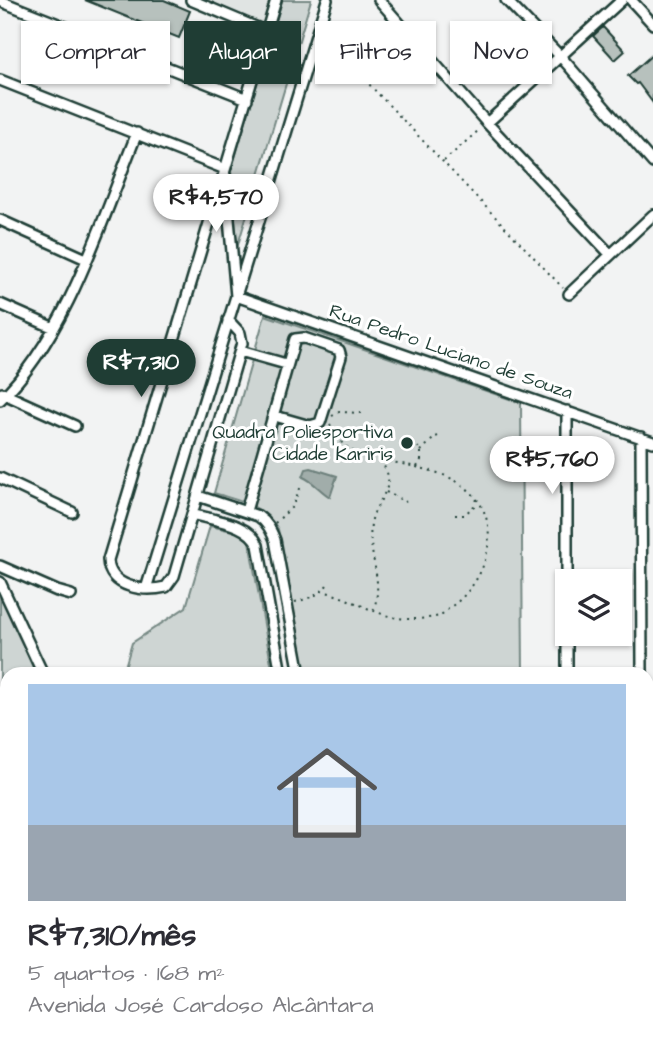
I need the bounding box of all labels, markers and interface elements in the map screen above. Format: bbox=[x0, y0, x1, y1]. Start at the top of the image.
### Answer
chip: Comprar bbox=[21, 21, 170, 84]
chip: Alugar bbox=[184, 21, 301, 84]
chip: Filtros bbox=[315, 21, 436, 84]
chip: Novo bbox=[450, 21, 552, 84]
pin: R$4,570 bbox=[151, 174, 281, 234]
text: R$4,570 bbox=[169, 181, 263, 213]
street label: Rua Pedro Luciano de Souza bbox=[326, 298, 577, 407]
pin: R$7,310 bbox=[76, 340, 206, 399]
text: R$7,310 bbox=[103, 346, 179, 378]
place label: Quadra Poliesportiva Cidade Kariris bbox=[212, 419, 393, 468]
marker: Quadra Poliesportiva Cidade Kariris bbox=[399, 435, 415, 451]
pin: R$5,760 bbox=[487, 436, 617, 496]
text: R$5,760 bbox=[506, 443, 598, 475]
map controls bbox=[555, 569, 632, 646]
button: layers bbox=[555, 569, 632, 646]
icon: home bbox=[264, 730, 390, 856]
text: R$7,310/mês bbox=[28, 915, 196, 957]
text: 5 quartos · 168 m² bbox=[28, 957, 225, 989]
text: Avenida José Cardoso Alcântara bbox=[28, 989, 374, 1021]

